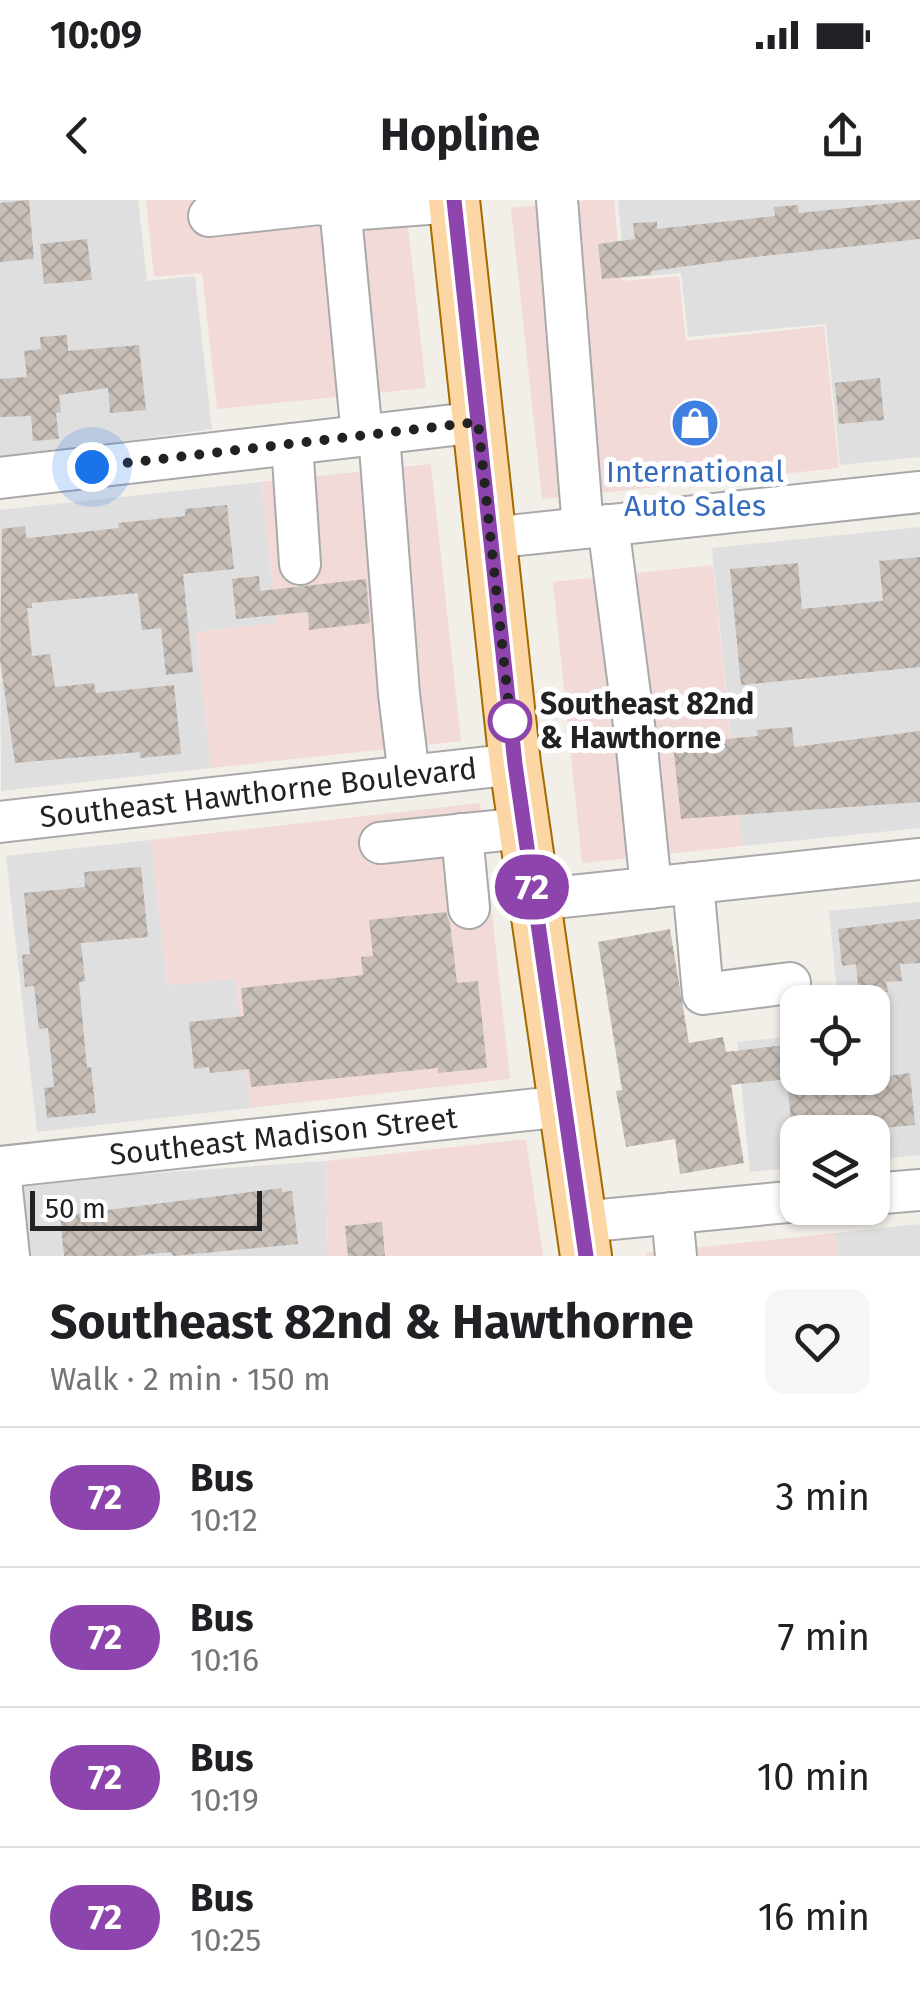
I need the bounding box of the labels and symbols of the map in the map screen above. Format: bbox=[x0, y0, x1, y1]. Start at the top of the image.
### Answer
shop icon: International Auto Sales bbox=[669, 397, 721, 449]
your location bbox=[67, 442, 117, 492]
place label: International Auto Sales bbox=[606, 454, 784, 524]
place label: Southeast 82nd & Hawthorne bbox=[540, 686, 754, 756]
marker: Southeast 82nd & Hawthorne bbox=[489, 700, 531, 742]
street label: Southeast Hawthorne Boulevard bbox=[38, 750, 479, 835]
line badge: 72 bbox=[487, 854, 577, 920]
street label: Southeast Madison Street bbox=[108, 1100, 459, 1173]
scale bar bbox=[30, 1186, 262, 1230]

